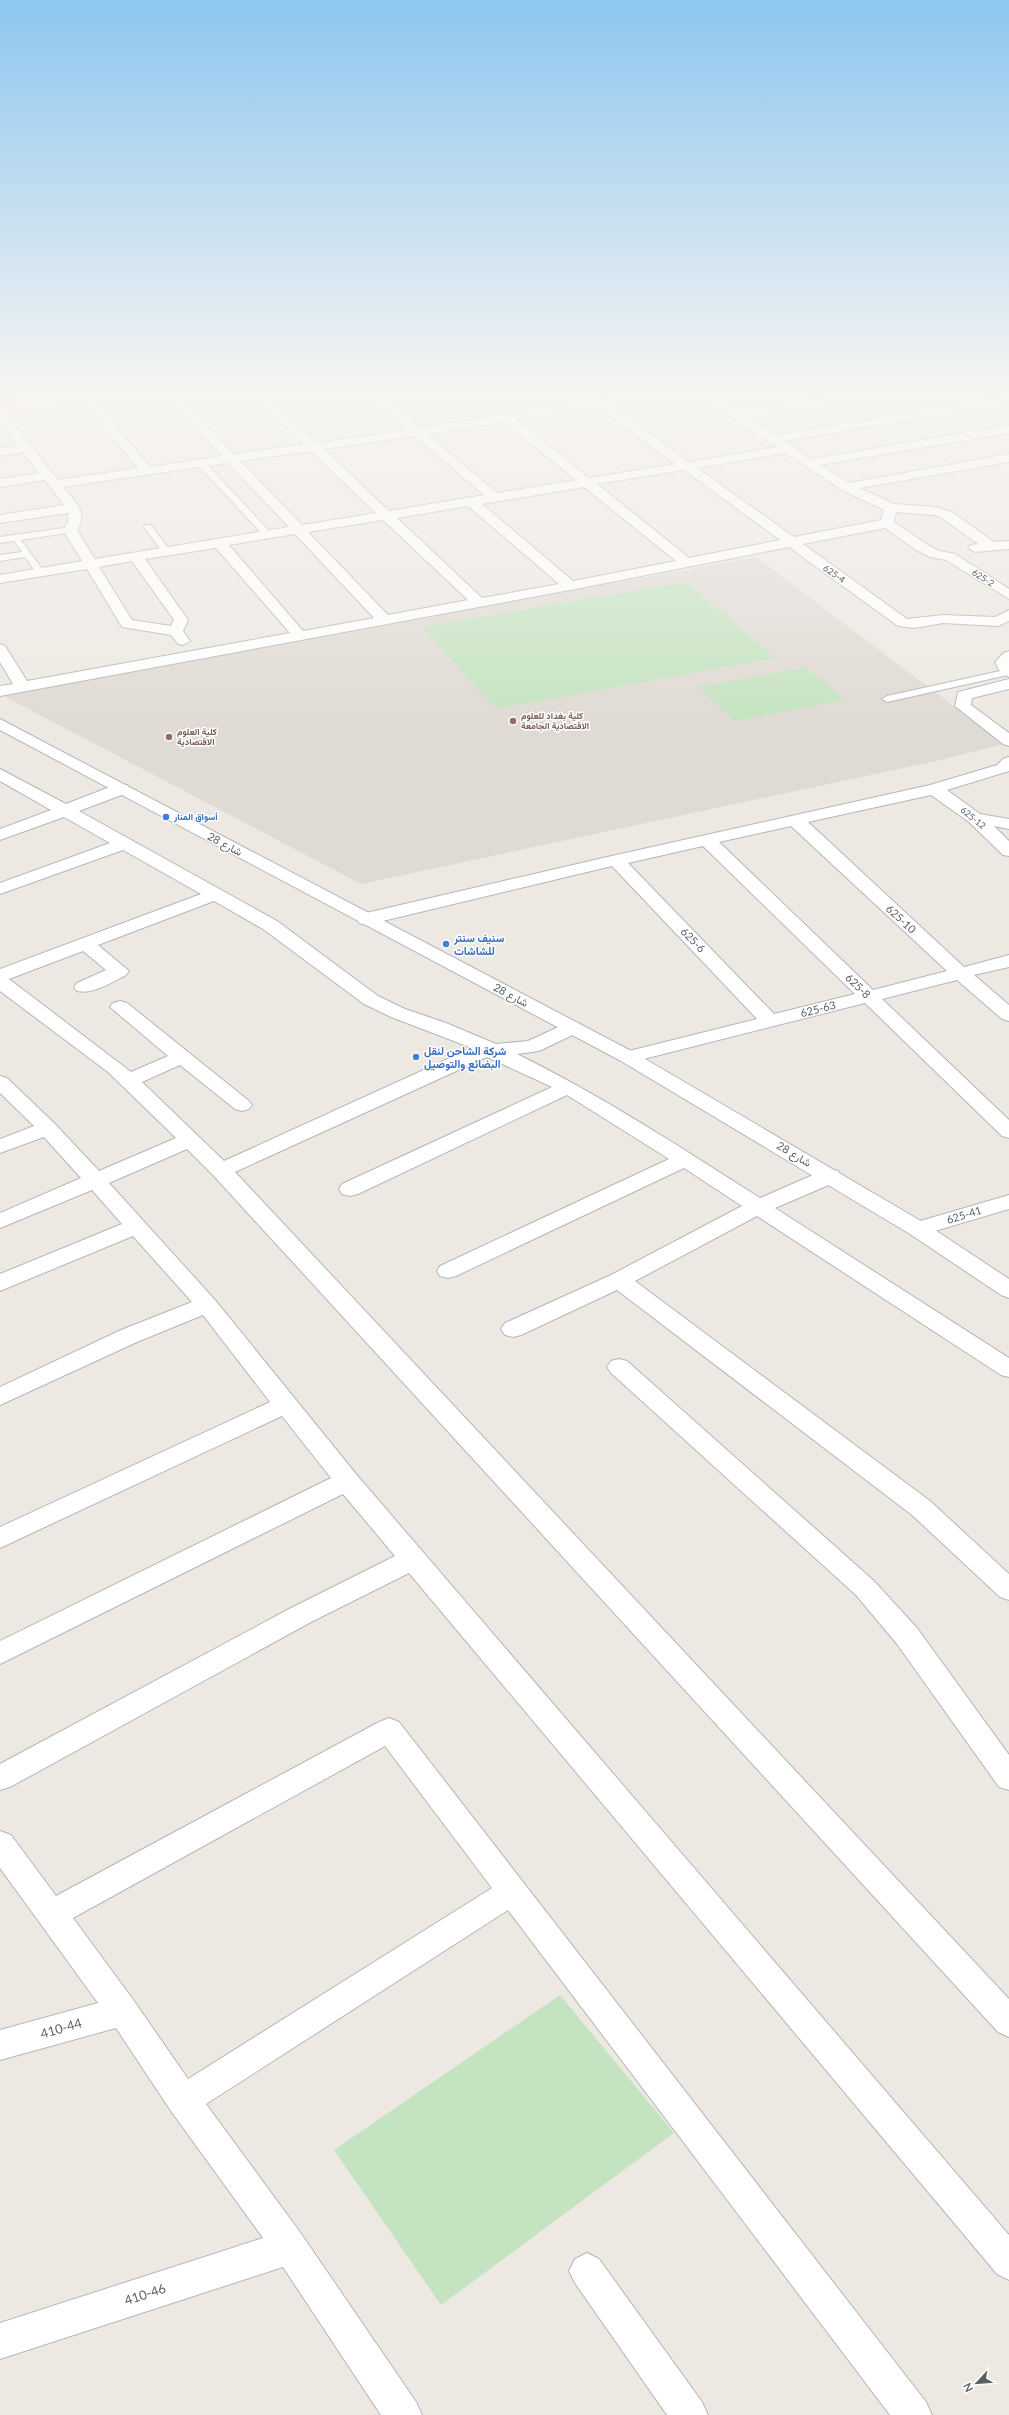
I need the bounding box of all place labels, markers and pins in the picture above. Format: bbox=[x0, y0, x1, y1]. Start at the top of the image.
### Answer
place label: كلية بغداد للعلوم الاقتصادية الجامعة bbox=[521, 710, 589, 732]
marker: كلية بغداد للعلوم الاقتصادية الجامعة bbox=[508, 716, 518, 726]
place label: كلية العلوم الاقتصادية bbox=[177, 726, 217, 748]
marker: كلية العلوم الاقتصادية bbox=[164, 732, 174, 742]
place label: أسواق المنار bbox=[173, 811, 218, 823]
marker: أسواق المنار bbox=[161, 812, 171, 822]
place label: سنيف سنتر للشاشات bbox=[453, 931, 504, 957]
marker: سنيف سنتر للشاشات bbox=[441, 939, 451, 949]
place label: شركة الشاحن لنقل البضائع والتوصيل bbox=[424, 1044, 506, 1072]
marker: شركة الشاحن لنقل البضائع والتوصيل bbox=[411, 1052, 421, 1062]

